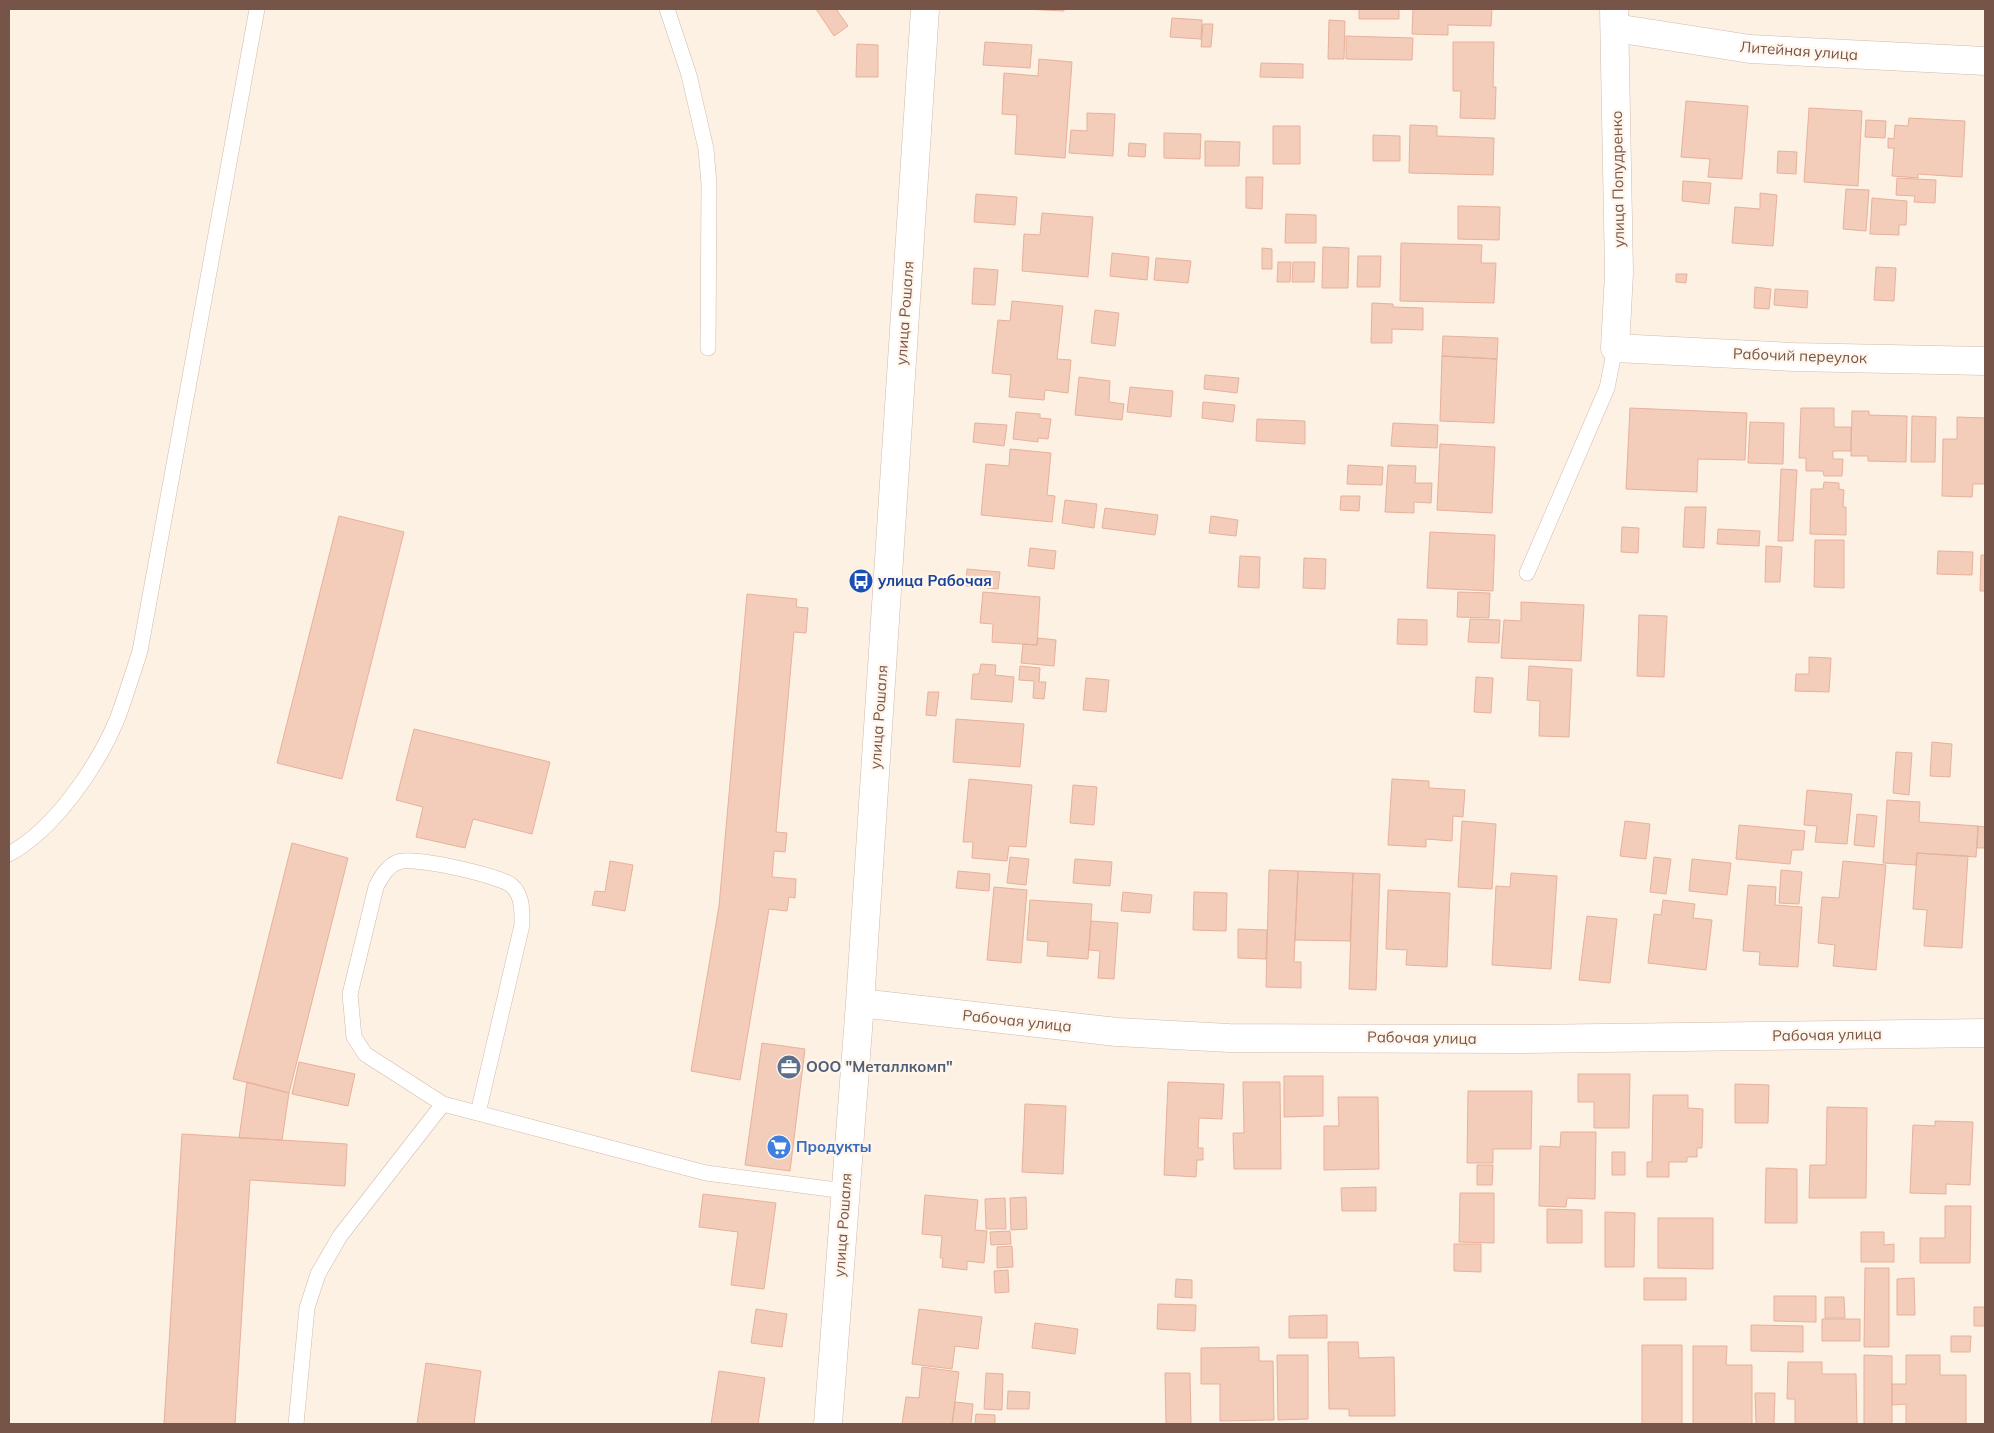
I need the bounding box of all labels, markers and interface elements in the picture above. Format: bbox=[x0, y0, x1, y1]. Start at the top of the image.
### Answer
street label: Литейная улица bbox=[1739, 37, 1859, 64]
street label: улица Попудренко bbox=[1607, 110, 1628, 248]
street label: улица Рошаля bbox=[891, 260, 918, 366]
street label: Рабочий переулок bbox=[1733, 344, 1868, 367]
bus stop icon: улица Рабочая bbox=[848, 568, 874, 594]
place label: улица Рабочая bbox=[878, 571, 992, 590]
street label: улица Рошаля bbox=[865, 664, 892, 770]
street label: Рабочая улица bbox=[962, 1005, 1073, 1036]
street label: Рабочая улица bbox=[1772, 1024, 1882, 1045]
street label: Рабочая улица bbox=[1367, 1027, 1477, 1048]
office icon: ООО "Металлкомп" bbox=[776, 1054, 802, 1080]
place label: ООО "Металлкомп" bbox=[806, 1057, 953, 1076]
supermarket icon: Продукты bbox=[766, 1134, 792, 1160]
place label: Продукты bbox=[796, 1137, 872, 1156]
street label: улица Рошаля bbox=[829, 1172, 856, 1278]

